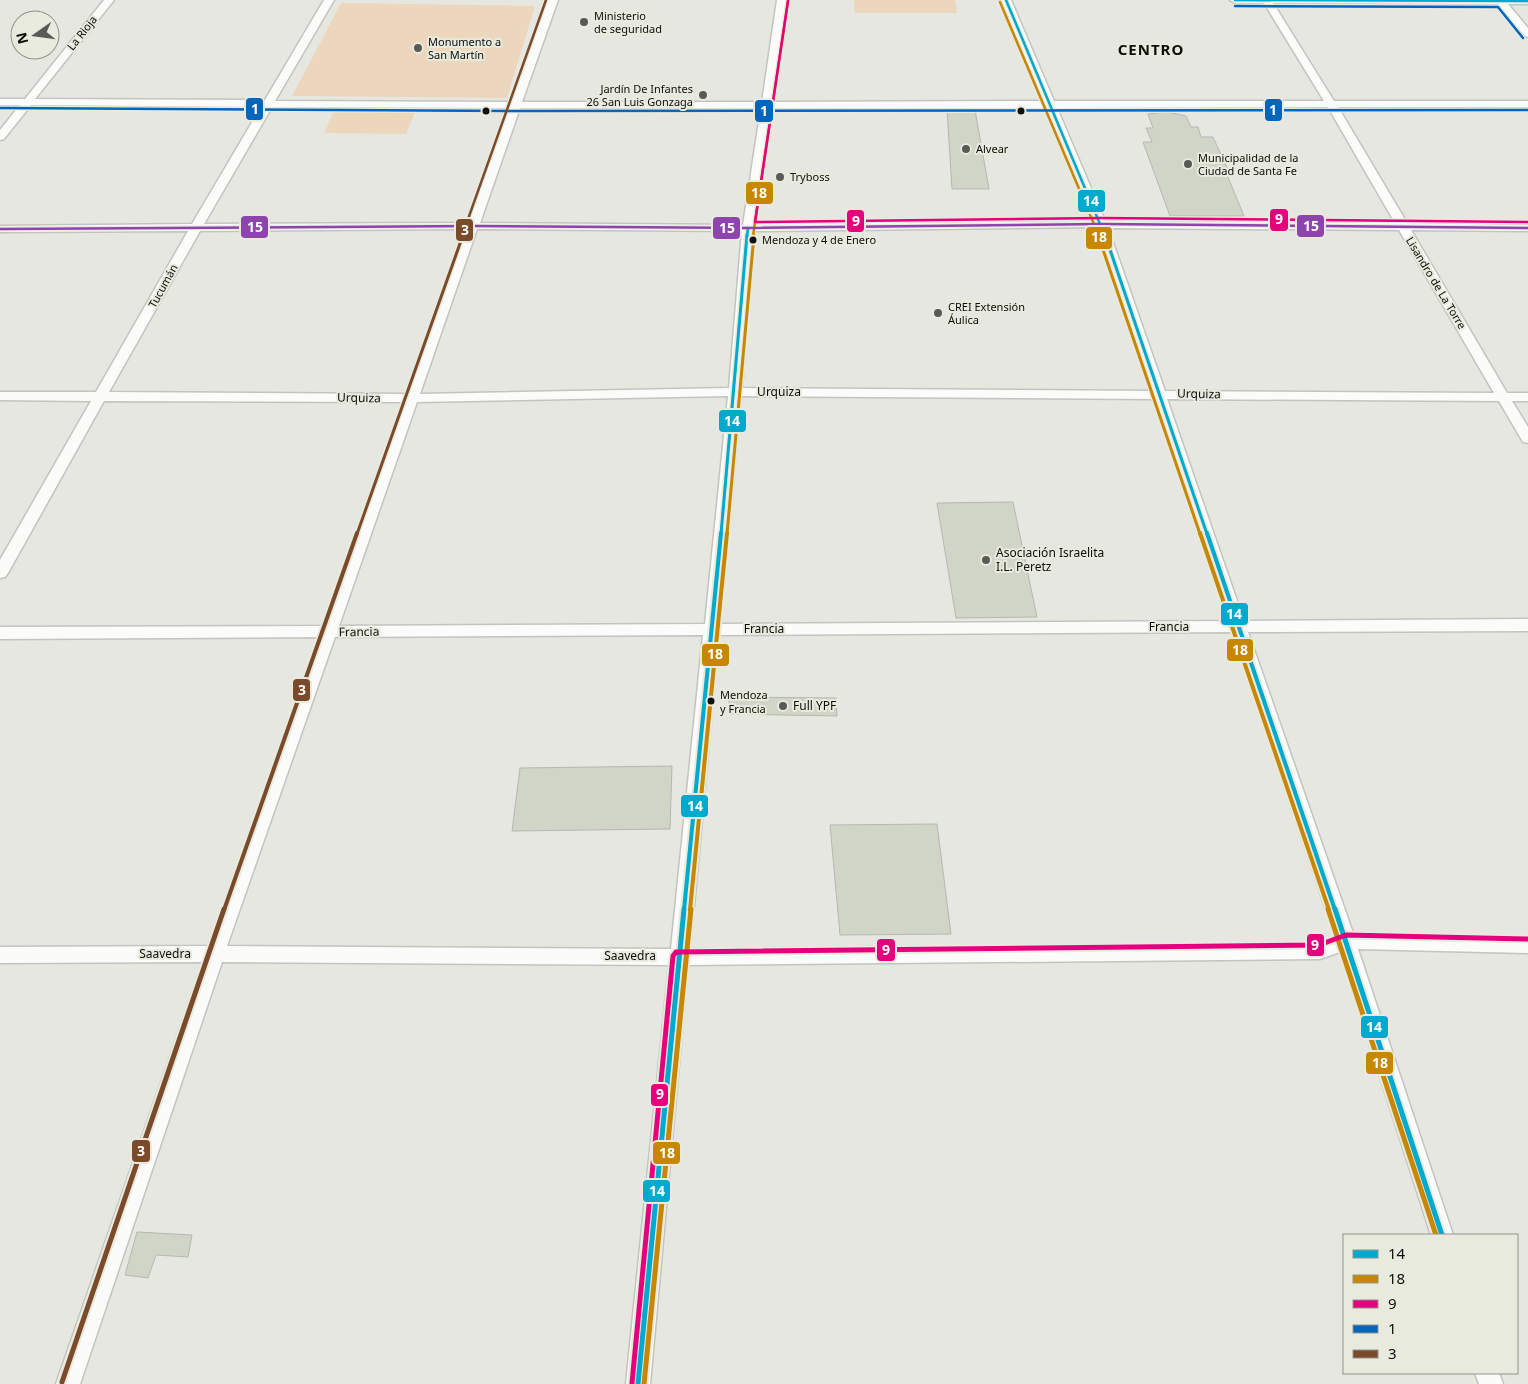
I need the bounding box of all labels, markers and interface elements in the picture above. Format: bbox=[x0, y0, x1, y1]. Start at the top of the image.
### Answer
place label: Ministerio de seguridad bbox=[594, 8, 662, 36]
north arrow bbox=[10, 10, 60, 60]
street label: La Rioja bbox=[63, 12, 100, 53]
marker: Ministerio de seguridad bbox=[578, 16, 590, 28]
text: N bbox=[11, 30, 32, 46]
place label: Monumento a San Martín bbox=[428, 34, 501, 62]
district label: CENTRO bbox=[1118, 39, 1184, 59]
marker: Monumento a San Martín bbox=[412, 42, 424, 54]
place label: Jardín De Infantes 26 San Luis Gonzaga bbox=[586, 81, 693, 109]
marker: Jardín De Infantes 26 San Luis Gonzaga bbox=[697, 89, 709, 101]
line badge: 1 bbox=[245, 97, 264, 121]
line badge: 1 bbox=[1264, 98, 1283, 122]
text: 1 bbox=[251, 99, 259, 118]
line badge: 1 bbox=[754, 99, 774, 123]
text: 1 bbox=[1269, 100, 1277, 119]
text: 1 bbox=[760, 101, 768, 120]
unlabelled marker bbox=[481, 106, 491, 116]
unlabelled marker bbox=[1016, 106, 1026, 116]
place label: Alvear bbox=[976, 141, 1009, 156]
marker: Alvear bbox=[960, 143, 972, 155]
place label: Municipalidad de la Ciudad de Santa Fe bbox=[1198, 150, 1299, 178]
marker: Municipalidad de la Ciudad de Santa Fe bbox=[1182, 158, 1194, 170]
place label: Tryboss bbox=[790, 169, 830, 184]
marker: Tryboss bbox=[774, 171, 786, 183]
line badge: 18 bbox=[745, 181, 774, 205]
text: 18 bbox=[751, 183, 767, 202]
line badge: 14 bbox=[1077, 189, 1106, 213]
text: 14 bbox=[1083, 191, 1099, 210]
line badge: 9 bbox=[1269, 208, 1289, 232]
line badge: 9 bbox=[846, 209, 865, 233]
text: 9 bbox=[1275, 209, 1283, 228]
text: 9 bbox=[852, 211, 860, 230]
line badge: 15 bbox=[1296, 214, 1325, 238]
line badge: 15 bbox=[240, 215, 269, 239]
line badge: 15 bbox=[712, 216, 741, 240]
text: 15 bbox=[1303, 216, 1319, 235]
text: 15 bbox=[247, 217, 263, 236]
line badge: 3 bbox=[455, 218, 474, 242]
text: 15 bbox=[719, 218, 735, 237]
text: 3 bbox=[461, 220, 469, 239]
line badge: 18 bbox=[1085, 226, 1113, 250]
text: 18 bbox=[1091, 227, 1107, 246]
place label: Mendoza y 4 de Enero bbox=[762, 232, 876, 247]
street label: Lisandro de La Torre bbox=[1403, 234, 1470, 332]
marker: Mendoza y 4 de Enero bbox=[748, 235, 758, 245]
street label: Tucumán bbox=[144, 261, 181, 310]
place label: CREI Extensión Áulica bbox=[948, 299, 1025, 327]
marker: CREI Extensión Áulica bbox=[932, 307, 944, 319]
street label: Urquiza bbox=[757, 383, 801, 400]
street label: Urquiza bbox=[1177, 385, 1221, 402]
street label: Urquiza bbox=[337, 389, 381, 406]
line badge: 14 bbox=[718, 409, 747, 433]
text: 14 bbox=[724, 411, 740, 430]
place label: Asociación Israelita I.L. Peretz bbox=[996, 544, 1104, 575]
marker: Asociación Israelita I.L. Peretz bbox=[980, 554, 992, 566]
line badge: 14 bbox=[1220, 602, 1249, 626]
text: 14 bbox=[1226, 604, 1242, 623]
street label: Francia bbox=[1149, 618, 1189, 635]
street label: Francia bbox=[744, 620, 784, 637]
street label: Francia bbox=[339, 623, 379, 640]
line badge: 18 bbox=[1226, 638, 1254, 662]
text: 18 bbox=[1232, 640, 1248, 659]
line badge: 18 bbox=[701, 643, 730, 667]
text: 18 bbox=[707, 644, 723, 663]
line badge: 3 bbox=[292, 678, 311, 702]
text: 3 bbox=[298, 680, 306, 699]
place label: Mendoza y Francia bbox=[720, 687, 768, 716]
marker: Mendoza y Francia bbox=[706, 696, 716, 706]
place label: Full YPF bbox=[793, 697, 836, 714]
marker: Full YPF bbox=[777, 700, 789, 712]
line badge: 14 bbox=[680, 794, 709, 818]
text: 14 bbox=[687, 796, 703, 815]
line badge: 9 bbox=[1306, 933, 1325, 957]
text: 9 bbox=[1311, 935, 1319, 954]
line badge: 9 bbox=[876, 938, 896, 962]
text: 9 bbox=[882, 940, 890, 959]
street label: Saavedra bbox=[139, 945, 191, 962]
street label: Saavedra bbox=[604, 947, 656, 964]
line badge: 14 bbox=[1360, 1015, 1389, 1039]
text: 14 bbox=[1366, 1017, 1382, 1036]
line badge: 18 bbox=[1365, 1051, 1394, 1075]
text: 18 bbox=[1372, 1053, 1388, 1072]
line badge: 9 bbox=[650, 1083, 669, 1107]
text: 9 bbox=[656, 1084, 664, 1103]
line badge: 3 bbox=[131, 1139, 151, 1163]
text: 3 bbox=[137, 1141, 145, 1160]
line badge: 18 bbox=[652, 1141, 681, 1165]
text: 18 bbox=[659, 1143, 675, 1162]
line badge: 14 bbox=[642, 1179, 671, 1203]
text: 14 bbox=[649, 1181, 665, 1200]
legend bbox=[1343, 1234, 1518, 1374]
text: 14 bbox=[1388, 1243, 1406, 1263]
text: 18 bbox=[1388, 1268, 1405, 1288]
text: 9 bbox=[1388, 1293, 1397, 1313]
text: 1 bbox=[1388, 1318, 1397, 1338]
text: 3 bbox=[1388, 1343, 1397, 1363]

